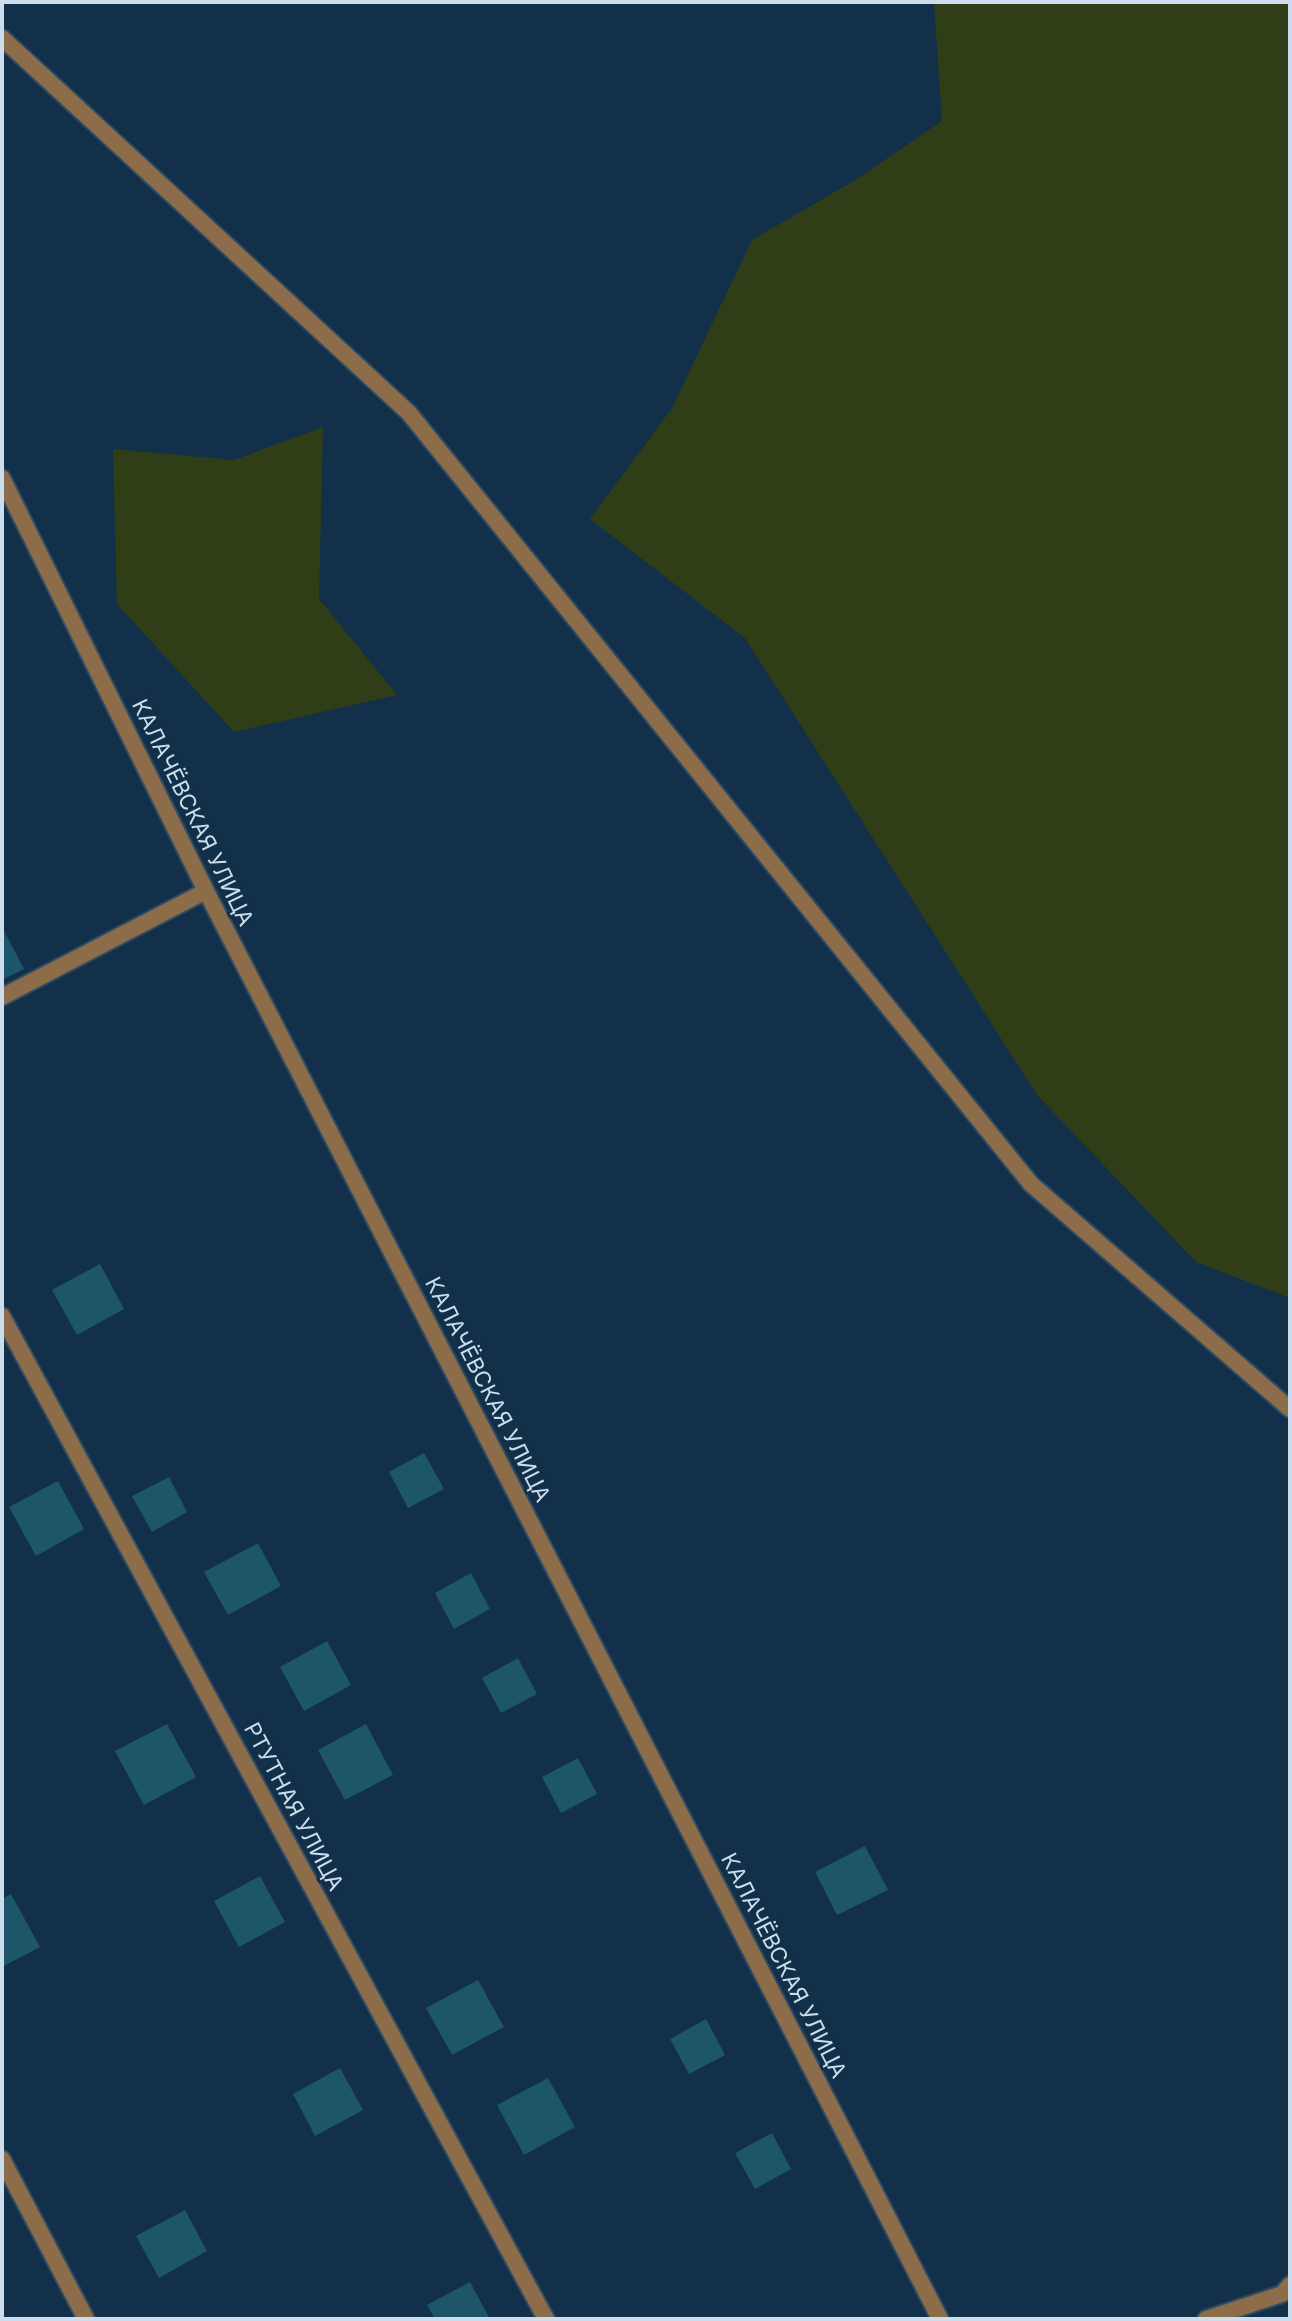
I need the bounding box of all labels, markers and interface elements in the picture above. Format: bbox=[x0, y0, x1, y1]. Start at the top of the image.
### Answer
street label: КАЛАЧЁВСКАЯ УЛИЦА bbox=[126, 695, 258, 931]
street label: КАЛАЧЁВСКАЯ УЛИЦА bbox=[419, 1273, 555, 1507]
street label: РТУТНАЯ УЛИЦА bbox=[238, 1718, 348, 1896]
street label: КАЛАЧЁВСКАЯ УЛИЦА bbox=[715, 1849, 851, 2083]

